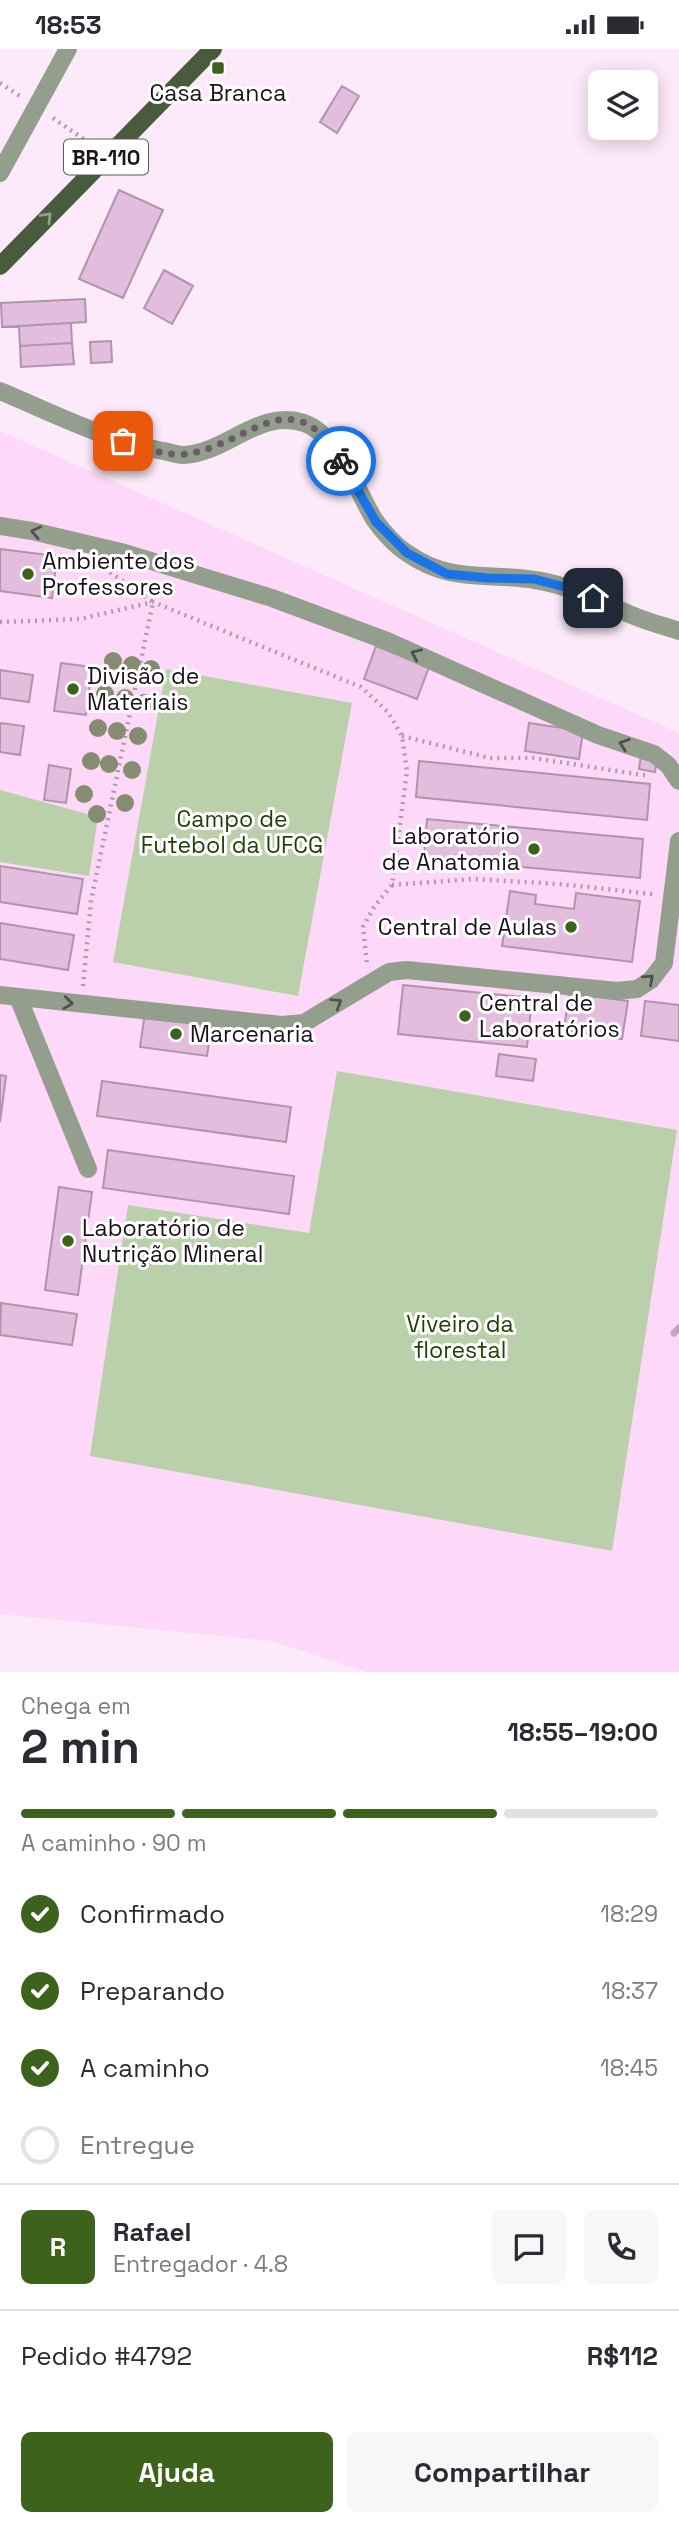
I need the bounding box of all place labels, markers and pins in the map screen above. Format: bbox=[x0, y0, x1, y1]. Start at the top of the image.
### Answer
marker: Casa Branca bbox=[210, 60, 226, 76]
place label: Casa Branca bbox=[150, 78, 286, 108]
pin bbox=[93, 411, 153, 471]
place label: Ambiente dos Professores bbox=[42, 546, 195, 602]
marker: Ambiente dos Professores bbox=[20, 566, 36, 582]
pin bbox=[563, 568, 623, 628]
place label: Divisão de Materiais bbox=[87, 661, 199, 717]
marker: Divisão de Materiais bbox=[65, 681, 81, 697]
place label: Laboratório de Anatomia bbox=[382, 821, 520, 877]
marker: Laboratório de Anatomia bbox=[526, 841, 542, 857]
place label: Central de Aulas bbox=[378, 912, 557, 942]
marker: Central de Aulas bbox=[563, 919, 579, 935]
place label: Central de Laboratórios bbox=[479, 988, 620, 1044]
marker: Central de Laboratórios bbox=[457, 1008, 473, 1024]
place label: Marcenaria bbox=[190, 1019, 314, 1049]
marker: Marcenaria bbox=[168, 1026, 184, 1042]
place label: Laboratório de Nutrição Mineral bbox=[82, 1213, 263, 1269]
marker: Laboratório de Nutrição Mineral bbox=[60, 1233, 76, 1249]

